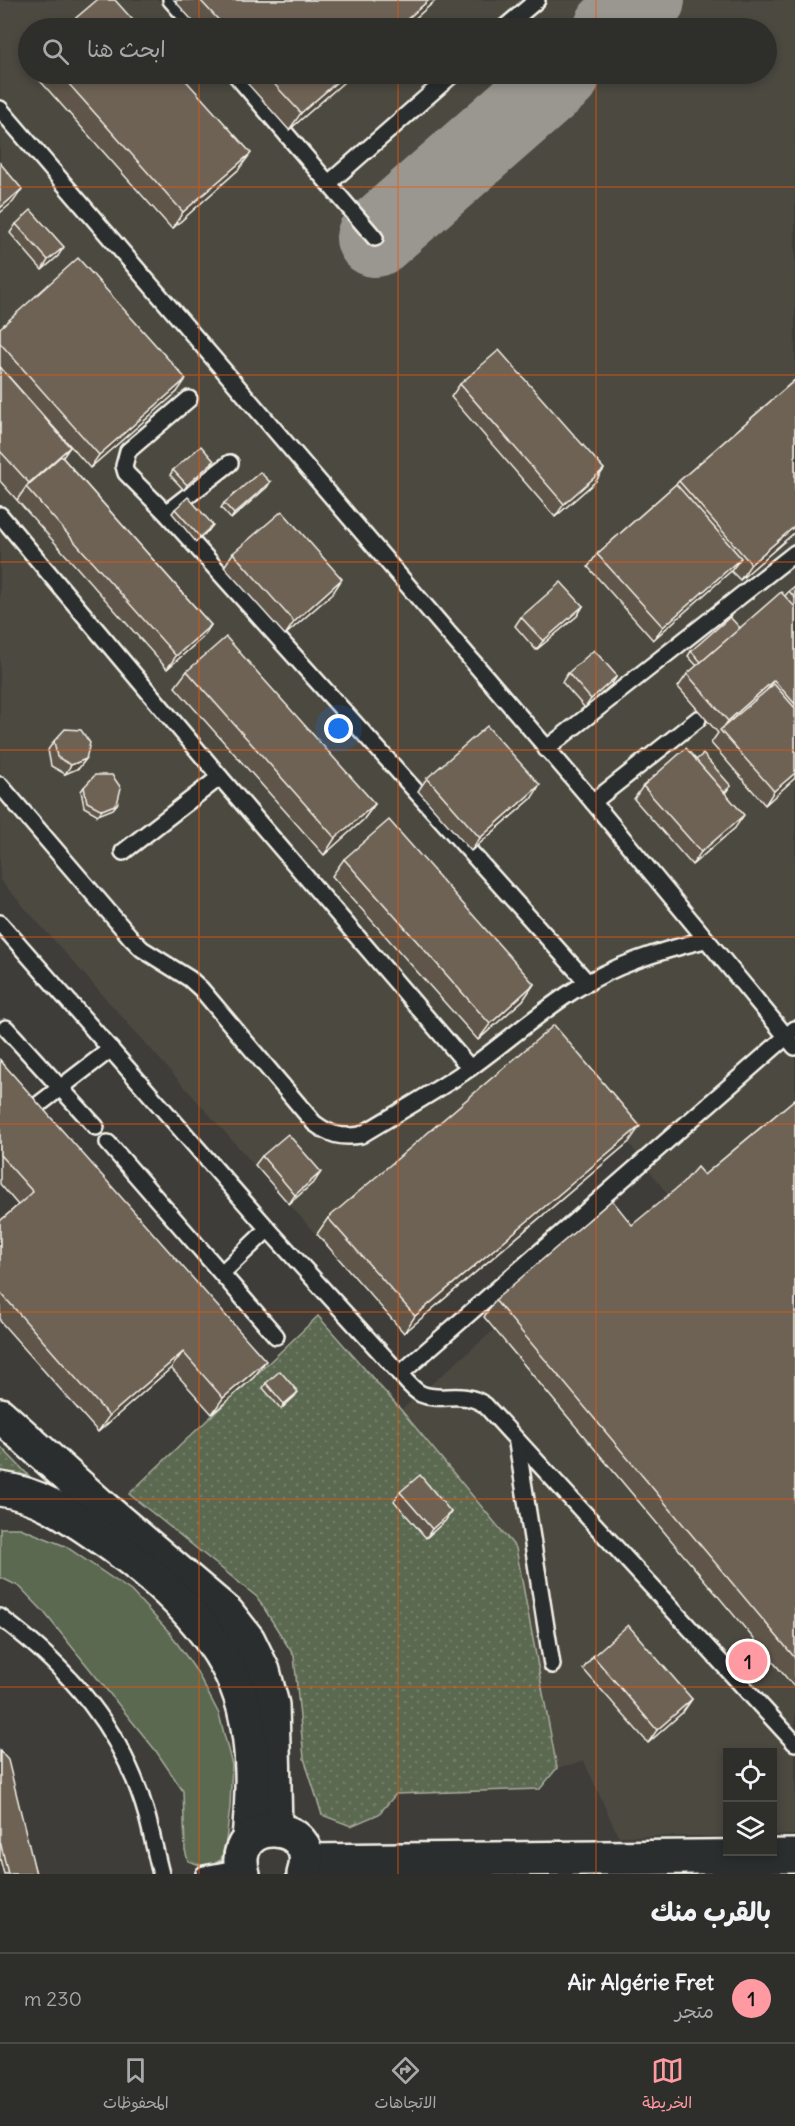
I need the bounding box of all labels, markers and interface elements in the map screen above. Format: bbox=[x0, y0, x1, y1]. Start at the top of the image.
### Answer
search box bbox=[18, 18, 777, 84]
icon: search bbox=[39, 35, 72, 68]
text: ابحث هنا bbox=[87, 35, 166, 63]
your location bbox=[324, 714, 353, 743]
pin: 1 bbox=[728, 1638, 768, 1684]
map controls bbox=[723, 1748, 777, 1856]
button: locate bbox=[723, 1748, 777, 1802]
button: layers bbox=[723, 1802, 777, 1856]
text: بالقرب منك bbox=[651, 1895, 771, 1928]
text: Air Algérie Fret bbox=[567, 1968, 714, 1996]
text: 230 m bbox=[24, 1986, 82, 2011]
text: 1 bbox=[748, 1986, 755, 2011]
text: متجر bbox=[675, 1998, 714, 2023]
tab: المحفوظات bbox=[103, 2054, 169, 2117]
tab: الاتجاهات bbox=[375, 2054, 436, 2117]
tab: الخريطة bbox=[642, 2054, 692, 2117]

